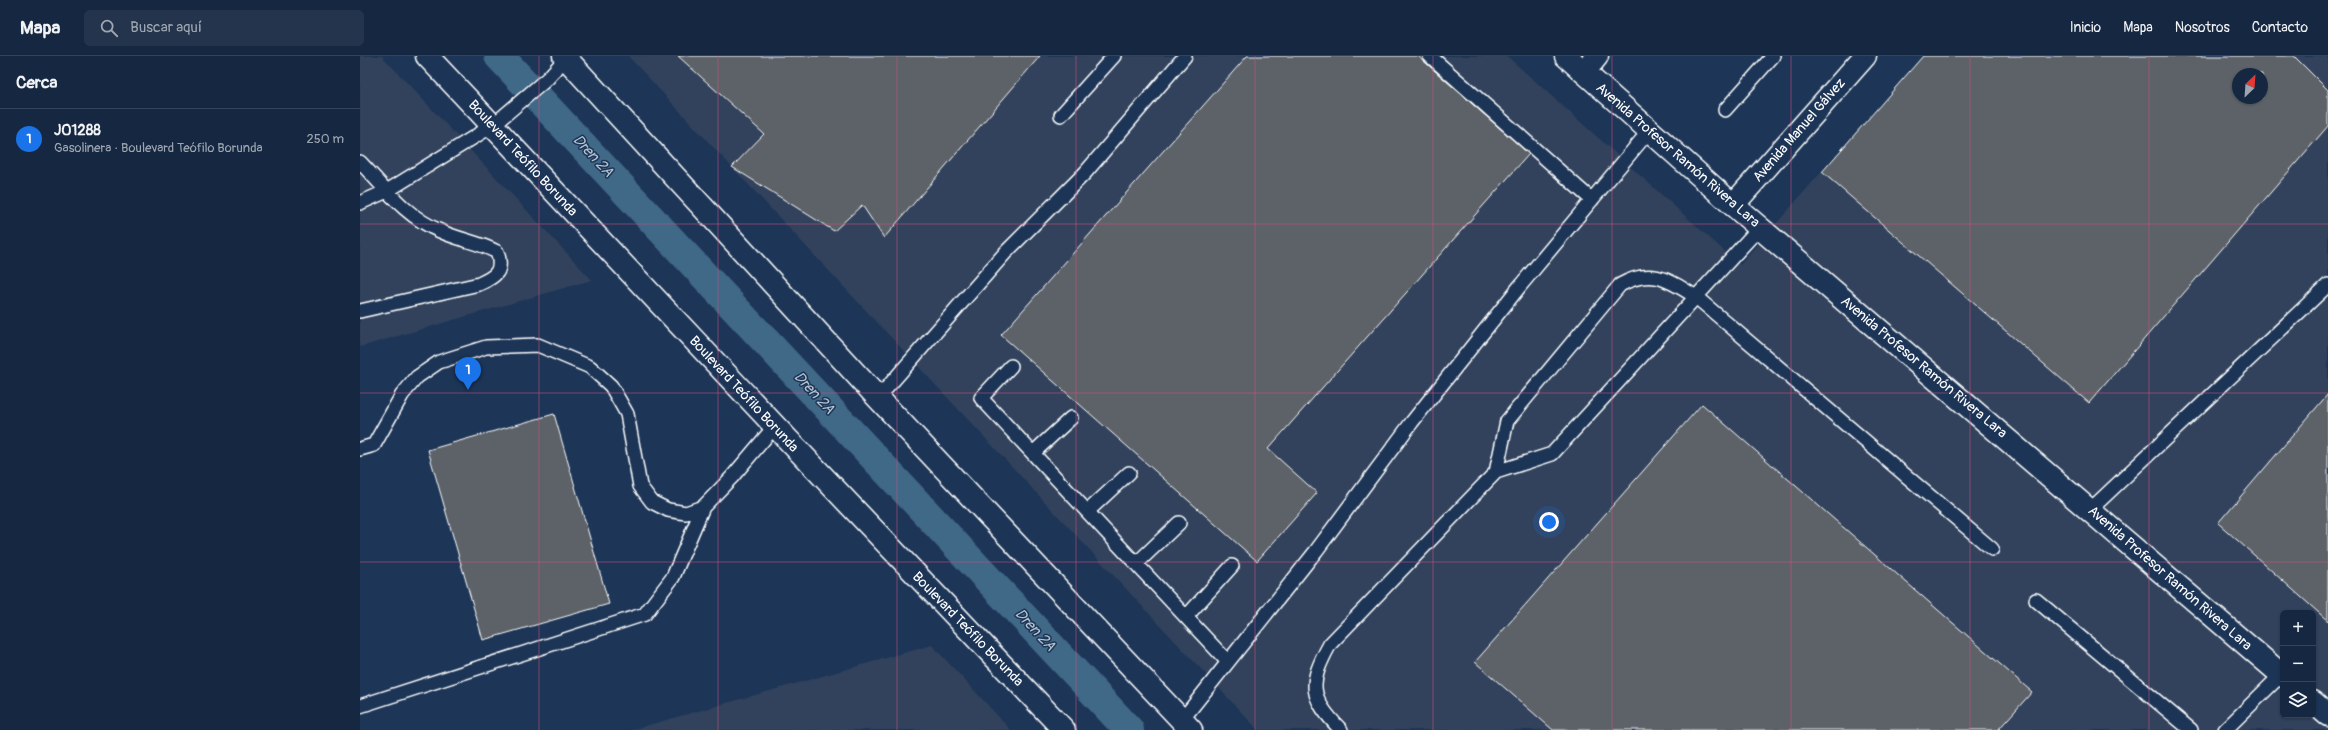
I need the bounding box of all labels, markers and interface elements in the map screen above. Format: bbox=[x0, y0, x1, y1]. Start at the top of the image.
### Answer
search box bbox=[84, 10, 364, 46]
text: Mapa bbox=[20, 16, 60, 40]
icon: search bbox=[98, 17, 120, 39]
text: Buscar aquí bbox=[130, 18, 202, 37]
text: Inicio bbox=[2070, 19, 2101, 36]
text: Mapa bbox=[2123, 19, 2153, 36]
text: Nosotros bbox=[2175, 19, 2230, 36]
text: Contacto bbox=[2252, 19, 2308, 36]
north arrow bbox=[2232, 68, 2268, 104]
text: Cerca bbox=[16, 72, 57, 93]
street label: Avenida Manuel Gálvez bbox=[1749, 75, 1849, 185]
street label: Avenida Profesor Ramón Rivera Lara bbox=[1593, 79, 1763, 231]
street label: Boulevard Teófilo Borunda bbox=[465, 96, 581, 220]
text: J01288 bbox=[54, 121, 101, 140]
text: 1 bbox=[26, 131, 32, 147]
text: 250 m bbox=[306, 131, 344, 147]
water label: Dren 2A bbox=[569, 131, 618, 181]
text: Gasolinera · Boulevard Teófilo Borunda bbox=[54, 140, 263, 156]
street label: Avenida Profesor Ramón Rivera Lara bbox=[1837, 292, 2011, 442]
street label: Boulevard Teófilo Borunda bbox=[686, 332, 802, 456]
pin: 1 bbox=[455, 357, 481, 390]
water label: Dren 2A bbox=[790, 368, 839, 418]
street label: Avenida Profesor Ramón Rivera Lara bbox=[2085, 502, 2255, 654]
your location bbox=[1539, 512, 1559, 532]
street label: Boulevard Teófilo Borunda bbox=[909, 568, 1027, 690]
water label: Dren 2A bbox=[1011, 605, 1060, 655]
map controls bbox=[2280, 610, 2316, 718]
button: + bbox=[2280, 610, 2316, 646]
button: − bbox=[2280, 646, 2316, 682]
button: layers bbox=[2280, 682, 2316, 718]

